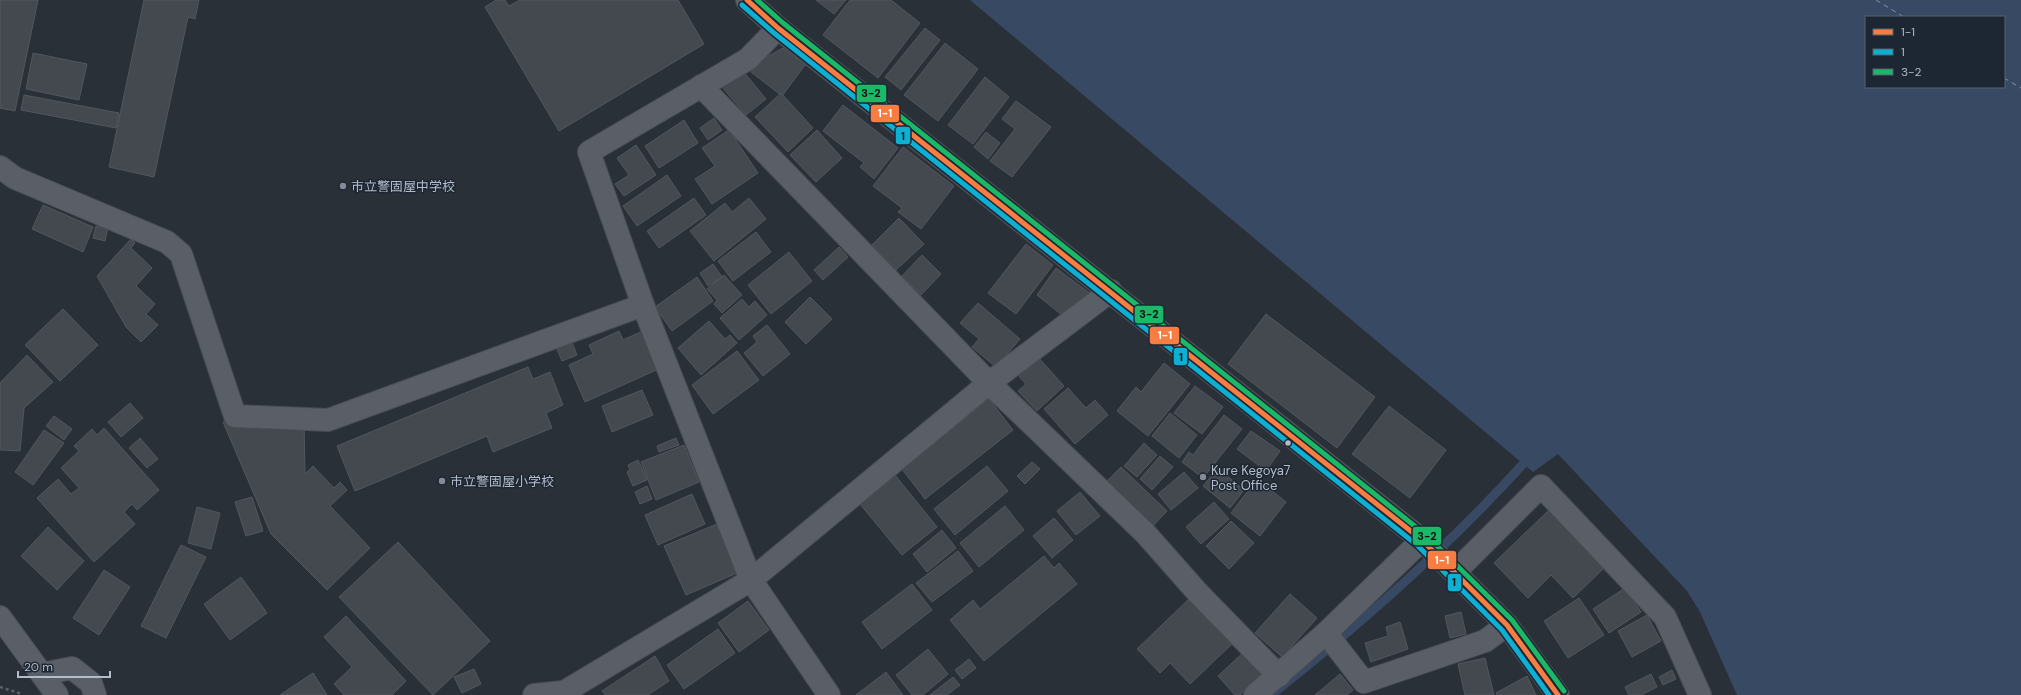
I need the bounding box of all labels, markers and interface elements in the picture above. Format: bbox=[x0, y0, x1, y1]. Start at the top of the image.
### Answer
legend bbox=[1865, 16, 2005, 88]
text: 1-1 bbox=[1901, 24, 1915, 40]
text: 1 bbox=[1901, 44, 1905, 60]
text: 3-2 bbox=[1901, 64, 1922, 80]
line badge: 3-2 bbox=[856, 84, 887, 103]
text: 3-2 bbox=[861, 86, 881, 100]
line badge: 1-1 bbox=[870, 104, 900, 123]
text: 1-1 bbox=[878, 106, 892, 120]
line badge: 1 bbox=[895, 126, 911, 145]
text: 1 bbox=[901, 129, 905, 143]
place label: 市立警固屋中学校 bbox=[351, 178, 455, 195]
marker: 市立警固屋中学校 bbox=[338, 181, 348, 191]
line badge: 3-2 bbox=[1134, 305, 1164, 324]
text: 3-2 bbox=[1139, 307, 1159, 321]
line badge: 1-1 bbox=[1149, 326, 1180, 345]
text: 1-1 bbox=[1158, 328, 1172, 342]
line badge: 1 bbox=[1173, 347, 1188, 366]
text: 1 bbox=[1179, 350, 1183, 364]
unlabelled marker bbox=[1283, 438, 1293, 448]
place label: Kure Kegoya7 Post Office bbox=[1211, 462, 1290, 494]
marker: Kure Kegoya7 Post Office bbox=[1198, 472, 1208, 482]
place label: 市立警固屋小学校 bbox=[450, 473, 554, 490]
marker: 市立警固屋小学校 bbox=[437, 476, 447, 486]
line badge: 3-2 bbox=[1412, 526, 1442, 546]
text: 3-2 bbox=[1417, 529, 1437, 543]
line badge: 1-1 bbox=[1427, 550, 1457, 570]
text: 1-1 bbox=[1435, 553, 1449, 567]
line badge: 1 bbox=[1447, 573, 1462, 592]
text: 1 bbox=[1452, 575, 1456, 589]
scale bar bbox=[18, 653, 110, 679]
text: 20 m bbox=[24, 659, 53, 675]

